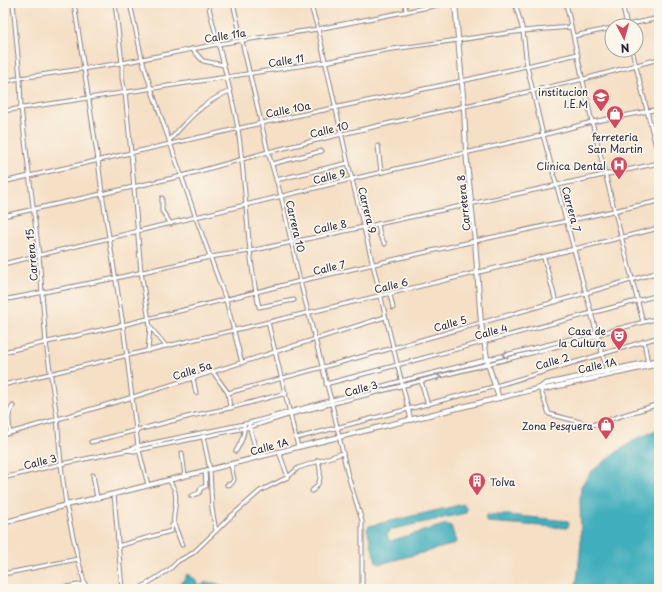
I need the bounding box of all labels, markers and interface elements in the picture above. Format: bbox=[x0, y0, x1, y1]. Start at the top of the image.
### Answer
north arrow bbox=[604, 18, 644, 58]
street label: Calle 11a bbox=[203, 24, 248, 46]
text: N bbox=[620, 40, 630, 57]
street label: Calle 11 bbox=[267, 50, 305, 70]
place label: institucion I.E.M bbox=[538, 84, 588, 111]
school or university icon: institucion I.E.M bbox=[591, 87, 611, 112]
street label: Calle 10a bbox=[264, 97, 312, 121]
shop icon: ferreteria San Martin bbox=[605, 104, 625, 129]
street label: Calle 10 bbox=[308, 117, 350, 141]
place label: ferreteria San Martin bbox=[587, 129, 643, 156]
hospital icon: Clinica Dental bbox=[609, 155, 629, 180]
place label: Clinica Dental bbox=[537, 158, 606, 173]
street label: Calle 9 bbox=[311, 165, 347, 187]
street label: Carretera 8 bbox=[453, 174, 473, 232]
street label: Carrera 9 bbox=[355, 185, 381, 235]
street label: Carrera 7 bbox=[559, 185, 585, 234]
street label: Carrera 10 bbox=[283, 198, 309, 254]
street label: Calle 8 bbox=[312, 215, 348, 237]
street label: Carrera 15 bbox=[21, 228, 41, 282]
street label: Calle 7 bbox=[311, 256, 347, 278]
street label: Calle 6 bbox=[373, 274, 409, 296]
street label: Calle 5 bbox=[432, 311, 468, 335]
street label: Calle 4 bbox=[473, 319, 510, 343]
place label: Casa de la Cultura bbox=[558, 323, 607, 350]
theatre icon: Casa de la Cultura bbox=[609, 326, 629, 351]
street label: Calle 2 bbox=[533, 349, 571, 373]
one-way arrow bbox=[502, 350, 508, 358]
street label: Calle 1A bbox=[576, 354, 618, 376]
street label: Calle 5a bbox=[171, 357, 214, 383]
one-way arrow bbox=[434, 373, 441, 381]
street label: Calle 3 bbox=[343, 376, 379, 400]
shop icon: Zona Pesquera bbox=[596, 415, 616, 440]
place label: Zona Pesquera bbox=[522, 418, 594, 433]
street label: Calle 1A bbox=[248, 434, 290, 458]
street label: Calle 3 bbox=[22, 450, 58, 472]
building icon: Tolva bbox=[467, 471, 487, 496]
place label: Tolva bbox=[490, 474, 516, 489]

